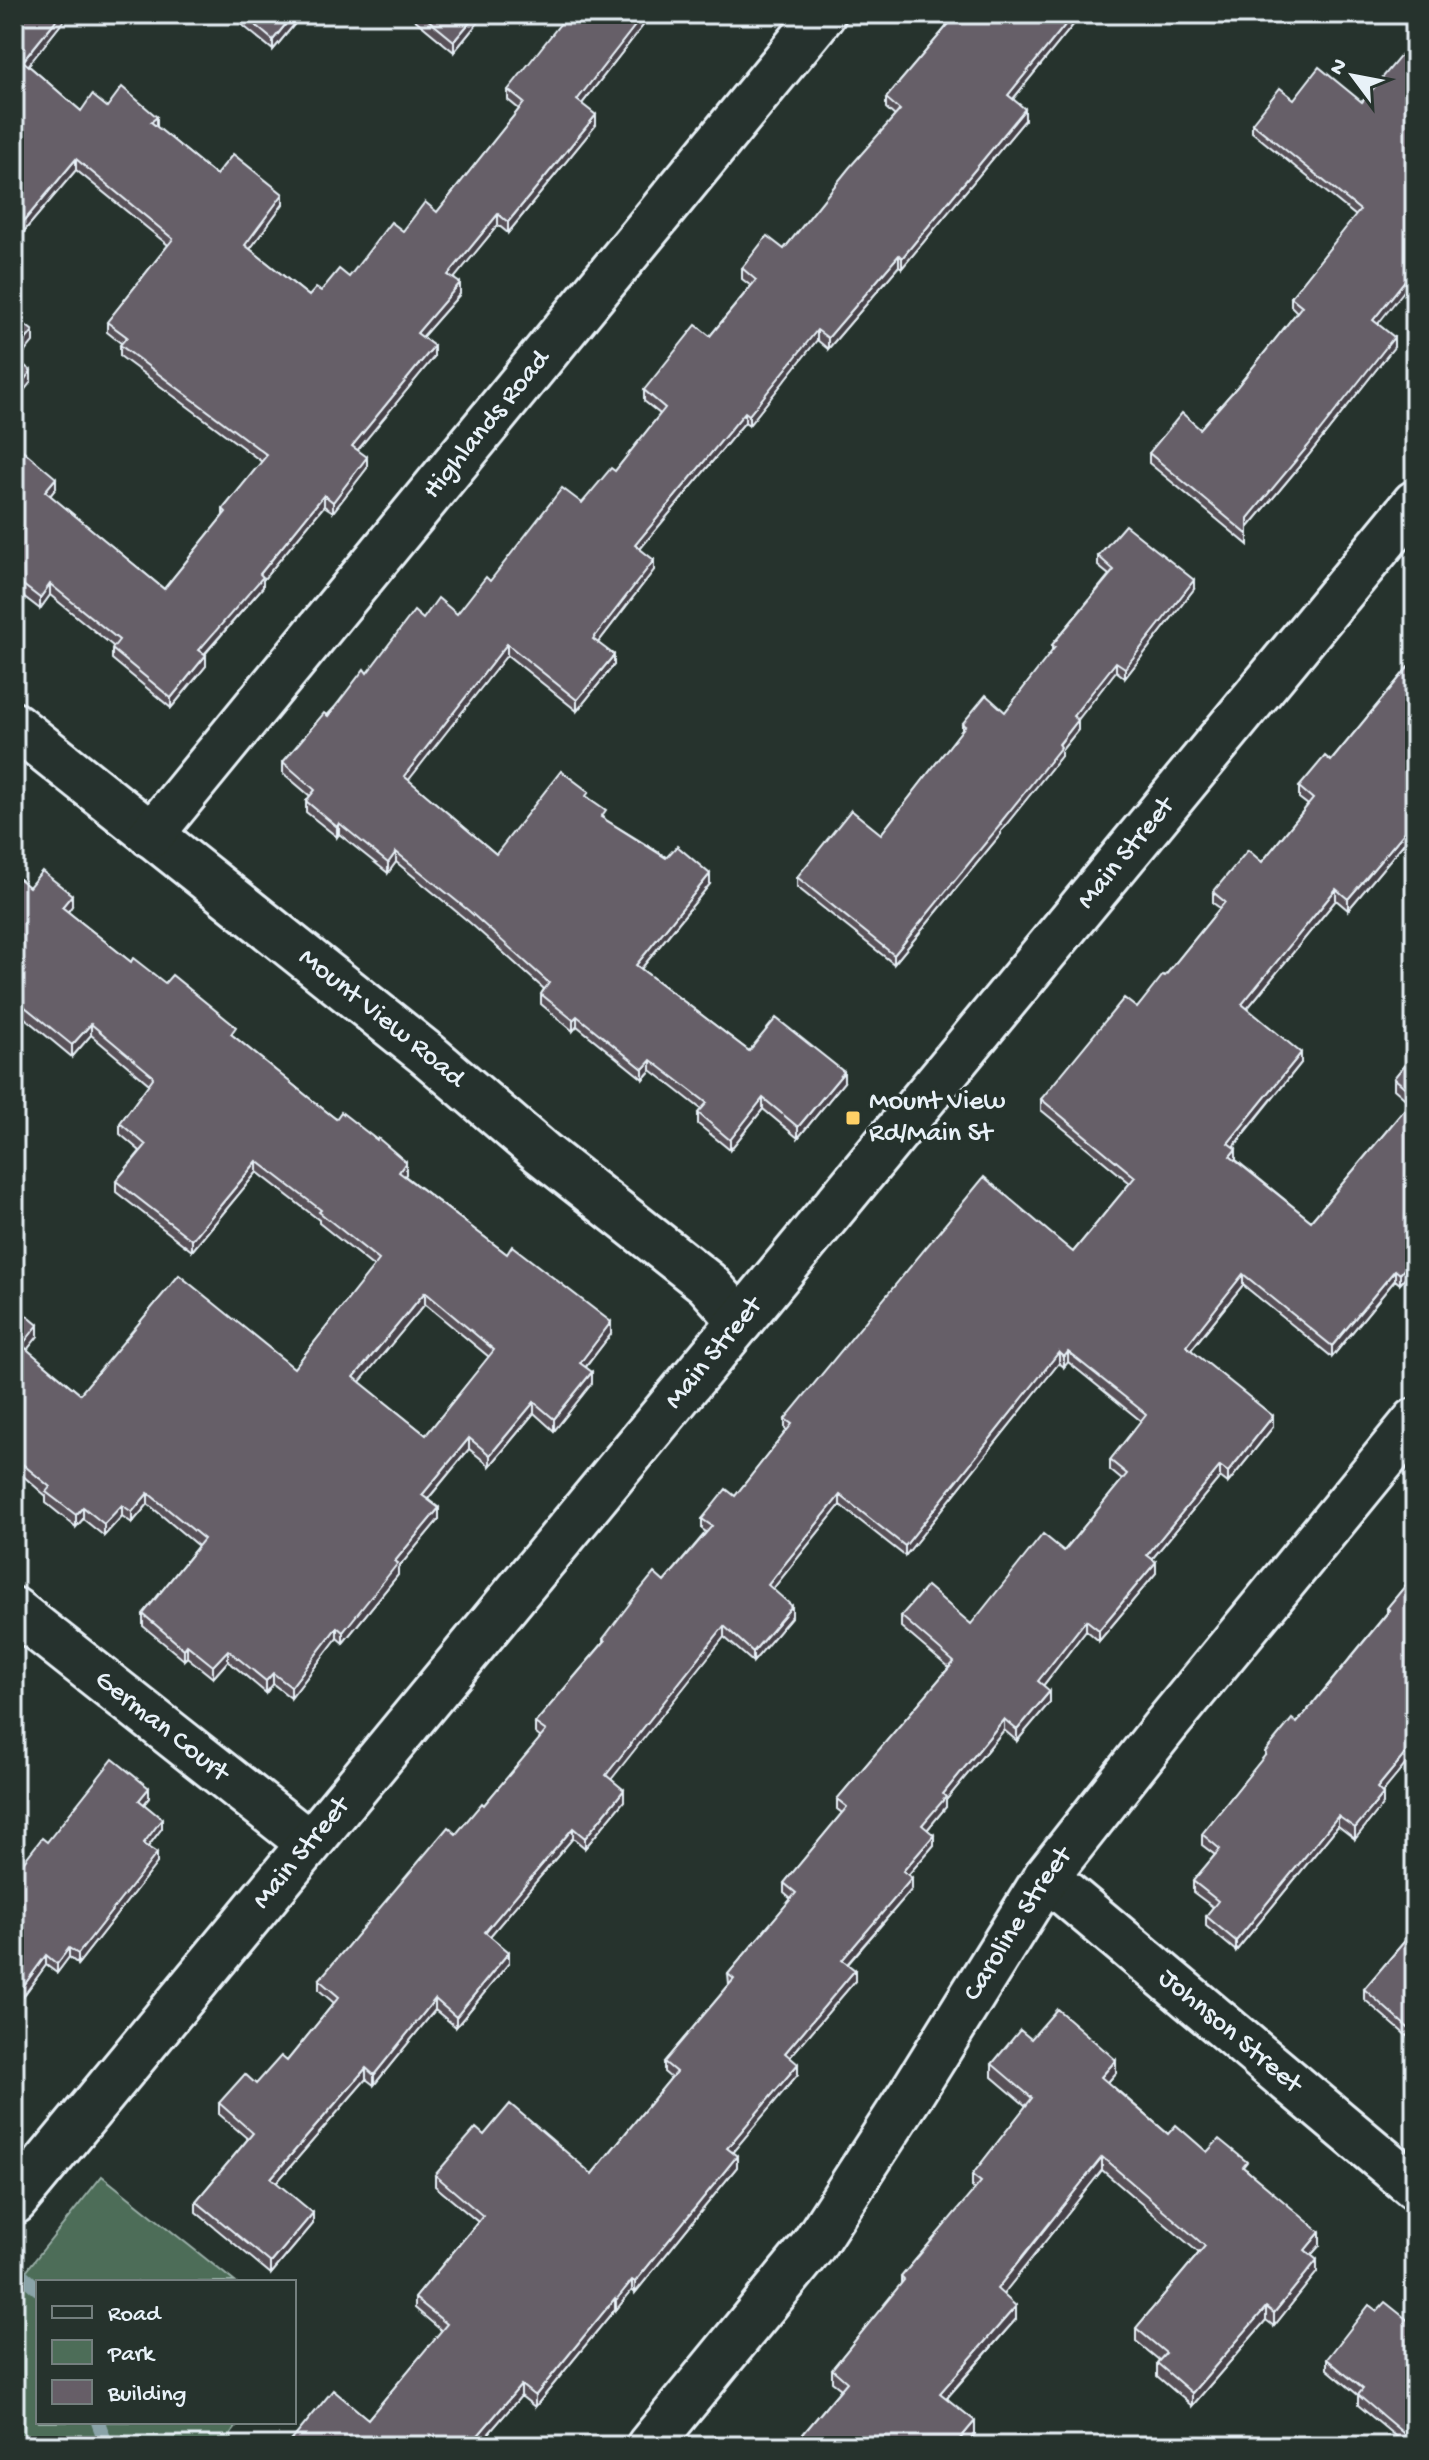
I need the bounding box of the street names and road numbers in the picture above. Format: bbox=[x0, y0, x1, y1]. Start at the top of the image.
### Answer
street label: Highlands Road bbox=[416, 342, 559, 506]
street label: Main Street bbox=[1070, 789, 1184, 916]
street label: Mount View Road bbox=[291, 941, 473, 1097]
street label: Main Street bbox=[658, 1288, 771, 1416]
street label: German Court bbox=[88, 1663, 237, 1791]
street label: Main Street bbox=[246, 1788, 359, 1916]
street label: Caroline Street bbox=[956, 1839, 1081, 2007]
street label: Johnson Street bbox=[1151, 1962, 1310, 2103]

